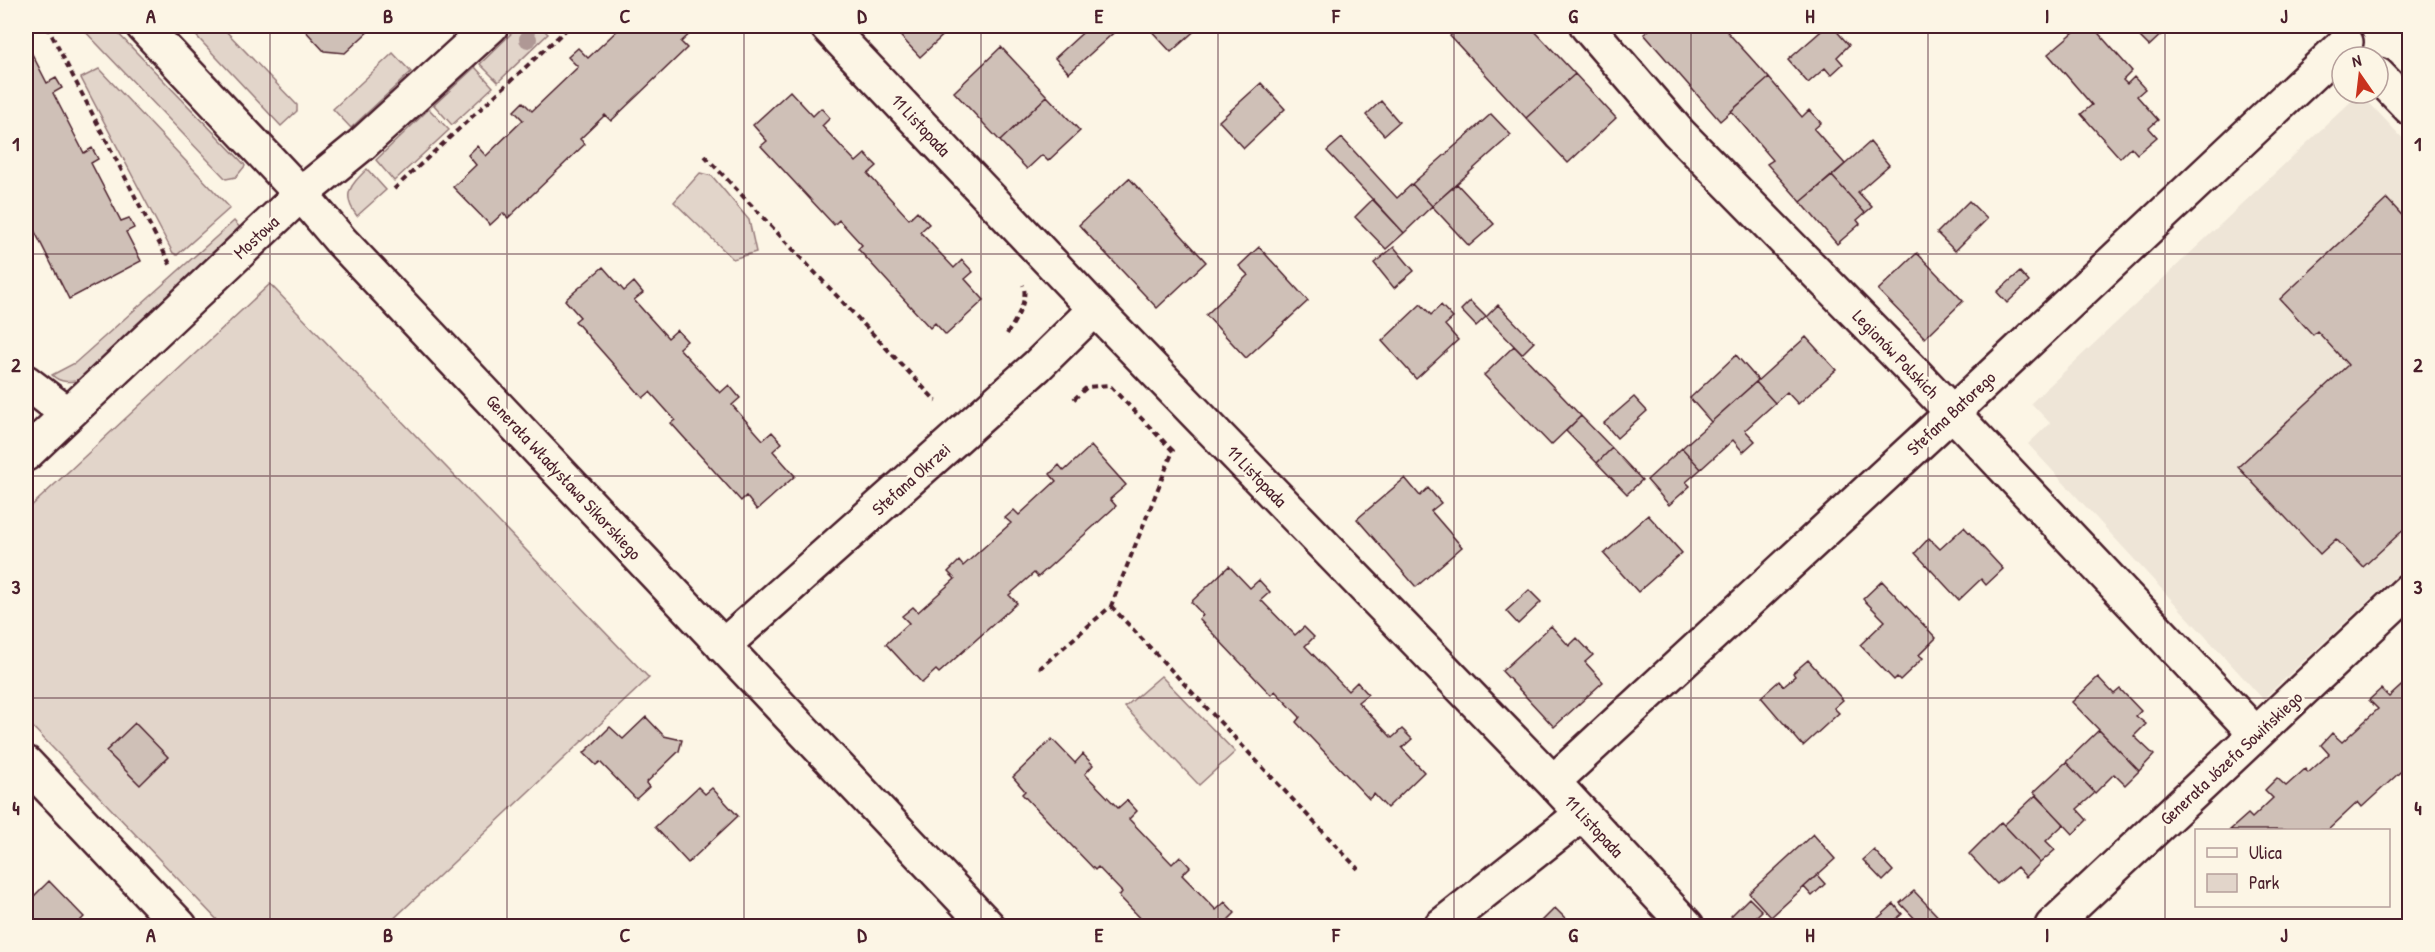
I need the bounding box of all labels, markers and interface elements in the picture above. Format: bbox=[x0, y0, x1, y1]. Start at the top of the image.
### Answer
text: A bbox=[146, 2, 156, 29]
text: B bbox=[383, 2, 393, 29]
text: C bbox=[620, 2, 631, 29]
text: D bbox=[857, 2, 867, 29]
text: E bbox=[1095, 2, 1104, 29]
text: F bbox=[1331, 2, 1341, 29]
text: G bbox=[1568, 2, 1578, 29]
text: H bbox=[1805, 2, 1815, 29]
text: I bbox=[2045, 2, 2049, 29]
text: J bbox=[2280, 2, 2288, 29]
north arrow bbox=[2330, 45, 2390, 105]
text: N bbox=[2350, 49, 2364, 72]
street label: 11 Listopada bbox=[886, 88, 956, 162]
text: 1 bbox=[12, 130, 20, 157]
text: 1 bbox=[2414, 130, 2422, 157]
street label: Mostowa bbox=[228, 210, 284, 264]
street label: Legionów Polskich bbox=[1847, 304, 1945, 404]
text: 2 bbox=[11, 351, 21, 378]
text: 2 bbox=[2413, 351, 2423, 378]
street label: Stefana Batorego bbox=[1901, 365, 2001, 461]
street label: Generała Władysława Sikorskiego bbox=[481, 389, 647, 565]
street label: Stefana Okrzei bbox=[866, 437, 956, 521]
street label: 11 Listopada bbox=[1221, 440, 1293, 512]
text: 3 bbox=[12, 573, 21, 600]
text: 3 bbox=[2414, 573, 2423, 600]
street label: Generała Józefa Sowińskiego bbox=[2154, 685, 2308, 831]
street label: 11 Listopada bbox=[1559, 789, 1629, 863]
text: 4 bbox=[12, 794, 20, 821]
text: 4 bbox=[2414, 794, 2422, 821]
legend bbox=[2195, 829, 2390, 907]
text: Ulica bbox=[2249, 840, 2282, 865]
text: Park bbox=[2249, 870, 2280, 895]
text: A bbox=[146, 921, 156, 948]
text: B bbox=[383, 921, 393, 948]
text: C bbox=[620, 921, 631, 948]
text: D bbox=[857, 921, 867, 948]
text: E bbox=[1095, 921, 1104, 948]
text: F bbox=[1331, 921, 1341, 948]
text: G bbox=[1568, 921, 1578, 948]
text: H bbox=[1805, 921, 1815, 948]
text: I bbox=[2045, 921, 2049, 948]
text: J bbox=[2280, 921, 2288, 948]

